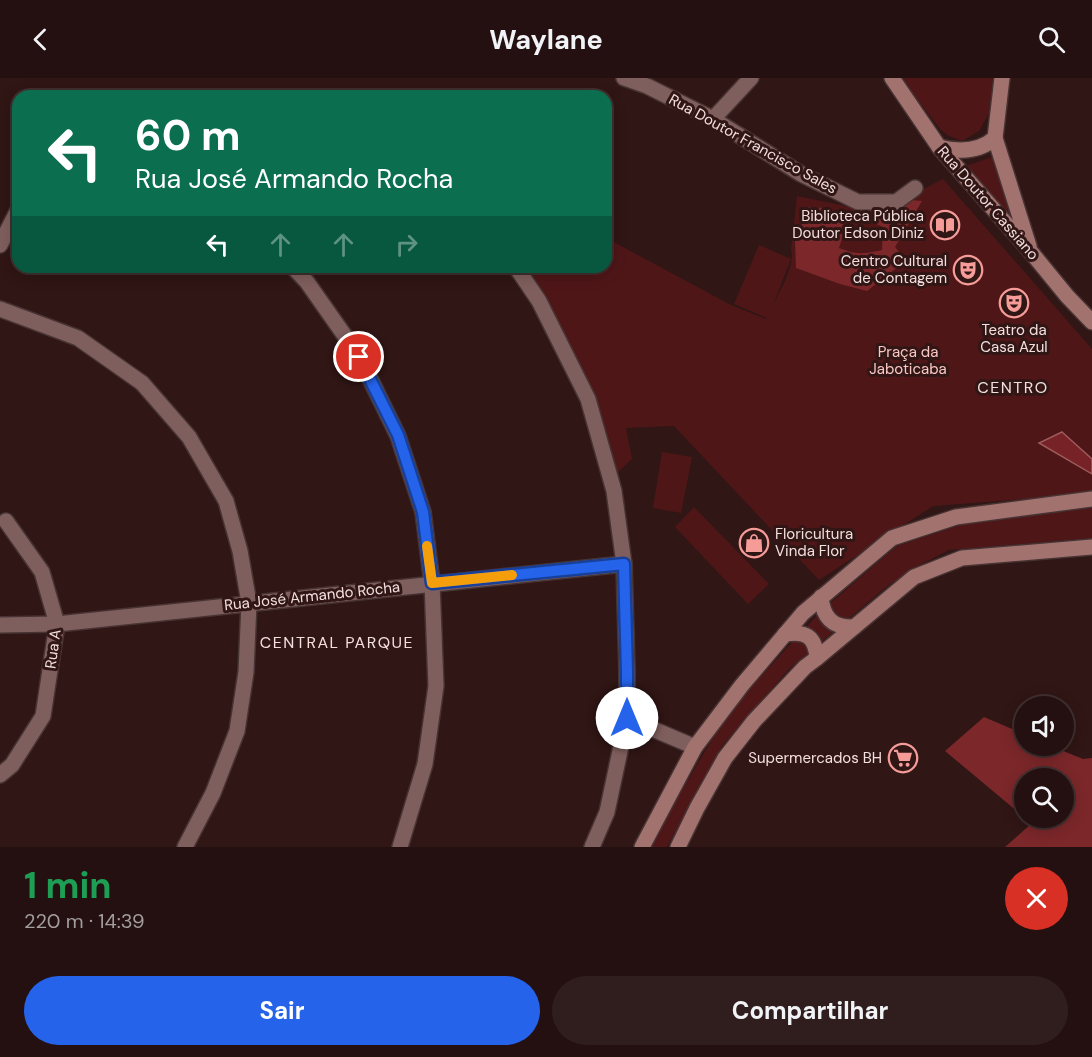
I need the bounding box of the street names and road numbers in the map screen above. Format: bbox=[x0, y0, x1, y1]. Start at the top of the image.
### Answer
street label: Rua Doutor Francisco Sales bbox=[665, 89, 841, 199]
street label: Rua Doutor Cassiano bbox=[933, 142, 1043, 264]
street label: Rua José Armando Rocha bbox=[223, 577, 401, 615]
street label: Rua A bbox=[40, 628, 66, 670]

